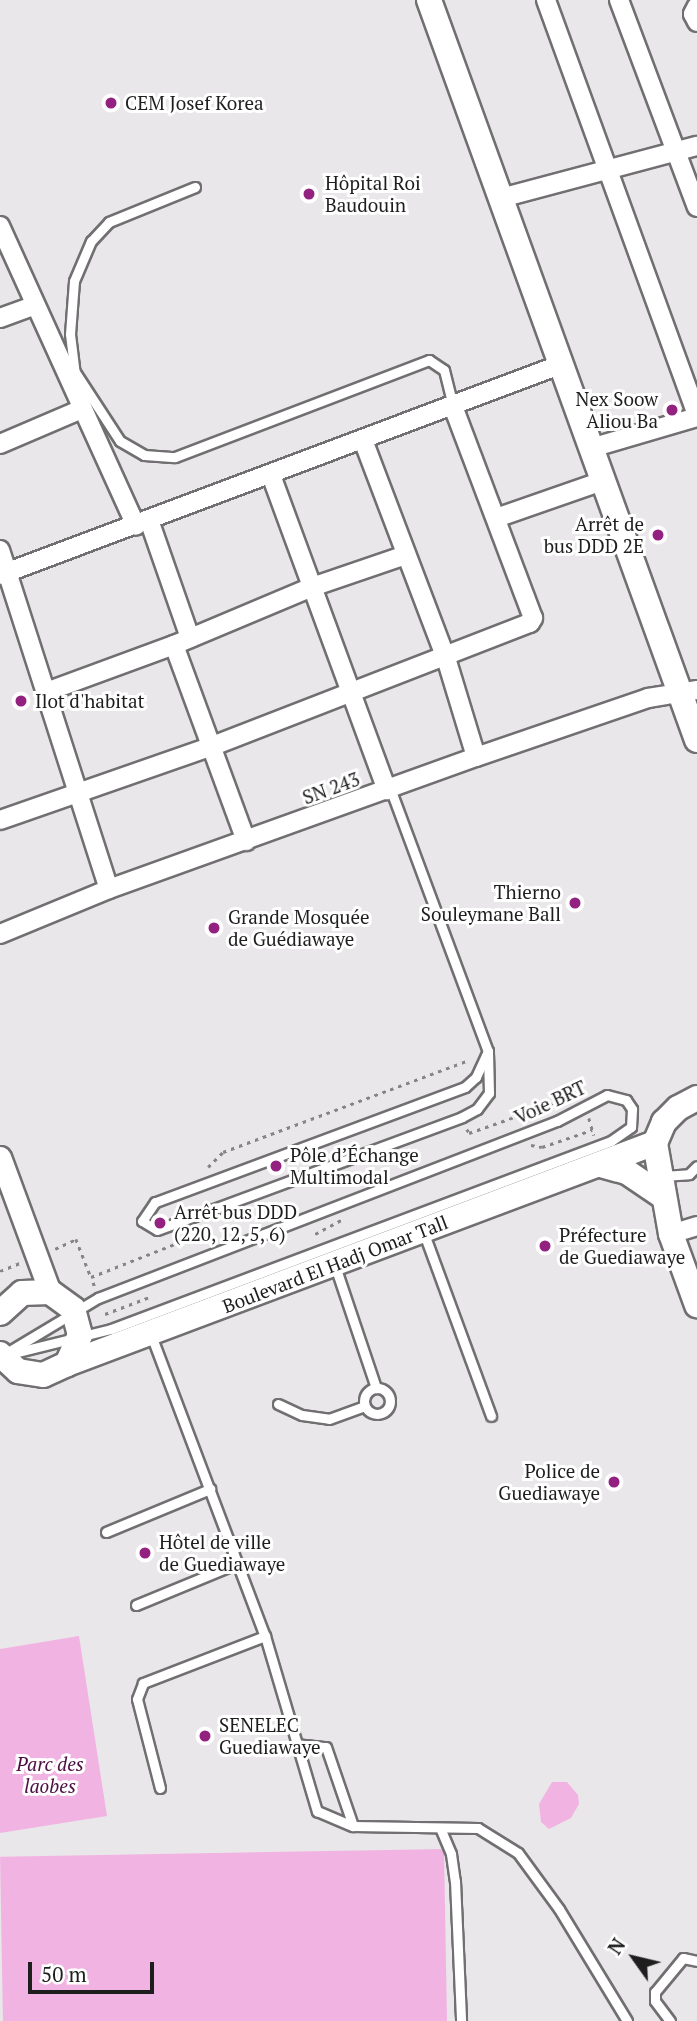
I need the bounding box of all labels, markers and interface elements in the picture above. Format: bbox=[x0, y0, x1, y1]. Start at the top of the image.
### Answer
place label: CEM Josef Korea bbox=[125, 92, 264, 114]
marker: CEM Josef Korea bbox=[103, 95, 119, 111]
place label: Hôpital Roi Baudouin bbox=[325, 172, 421, 216]
marker: Hôpital Roi Baudouin bbox=[299, 184, 319, 204]
place label: Nex Soow Aliou Ba bbox=[576, 388, 658, 432]
marker: Nex Soow Aliou Ba bbox=[664, 402, 680, 418]
place label: Arrêt de bus DDD 2E bbox=[544, 513, 644, 557]
marker: Arrêt de bus DDD 2E bbox=[650, 527, 666, 543]
place label: Ilot d'habitat bbox=[35, 690, 145, 712]
marker: Ilot d'habitat bbox=[13, 693, 29, 709]
street label: SN 243 bbox=[299, 767, 363, 809]
place label: Thierno Souleymane Ball bbox=[421, 881, 561, 925]
marker: Thierno Souleymane Ball bbox=[567, 895, 583, 911]
place label: Grande Mosquée de Guédiawaye bbox=[228, 906, 370, 950]
marker: Grande Mosquée de Guédiawaye bbox=[206, 920, 222, 936]
street label: Voie BRT bbox=[511, 1076, 589, 1128]
place label: Pôle d’Échange Multimodal bbox=[290, 1144, 419, 1188]
marker: Pôle d’Échange Multimodal bbox=[268, 1158, 284, 1174]
place label: Arrêt bus DDD (220, 12, 5, 6) bbox=[174, 1201, 297, 1245]
street label: Boulevard El Hadj Omar Tall bbox=[219, 1210, 451, 1318]
marker: Arrêt bus DDD (220, 12, 5, 6) bbox=[152, 1215, 168, 1231]
place label: Préfecture de Guediawaye bbox=[559, 1224, 685, 1268]
marker: Préfecture de Guediawaye bbox=[537, 1238, 553, 1254]
place label: Police de Guediawaye bbox=[498, 1460, 600, 1504]
marker: Police de Guediawaye bbox=[606, 1474, 622, 1490]
place label: Hôtel de ville de Guediawaye bbox=[159, 1531, 285, 1575]
marker: Hôtel de ville de Guediawaye bbox=[137, 1545, 153, 1561]
place label: SENELEC Guediawaye bbox=[219, 1714, 321, 1758]
marker: SENELEC Guediawaye bbox=[197, 1728, 213, 1744]
park label: Parc des laobes bbox=[16, 1753, 84, 1797]
north arrow bbox=[599, 1923, 669, 1993]
text: N bbox=[602, 1933, 631, 1959]
scale bar bbox=[32, 1948, 158, 1992]
text: 50 m bbox=[41, 1960, 87, 1988]

